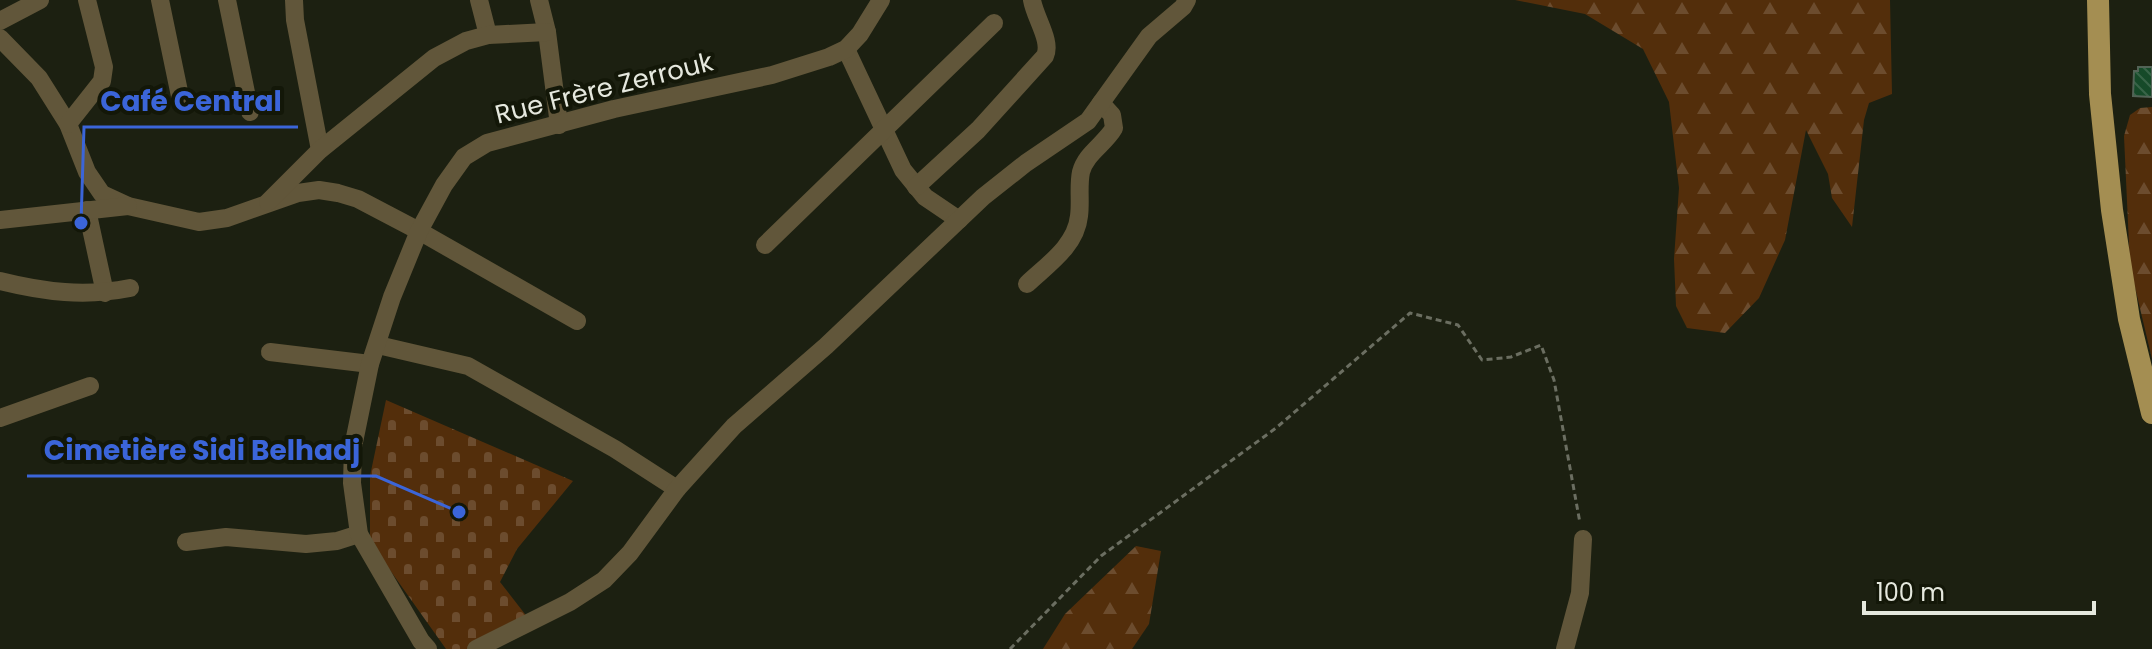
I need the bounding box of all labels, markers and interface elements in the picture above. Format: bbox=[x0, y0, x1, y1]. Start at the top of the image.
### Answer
street label: Rue Frère Zerrouk bbox=[491, 43, 717, 132]
callout: Café Central bbox=[84, 75, 298, 127]
text: Café Central bbox=[100, 82, 282, 121]
callout: Cimetière Sidi Belhadj bbox=[27, 424, 376, 476]
text: Cimetière Sidi Belhadj bbox=[44, 431, 360, 470]
scale bar bbox=[1864, 565, 2094, 615]
text: 100 m bbox=[1876, 576, 1945, 609]

